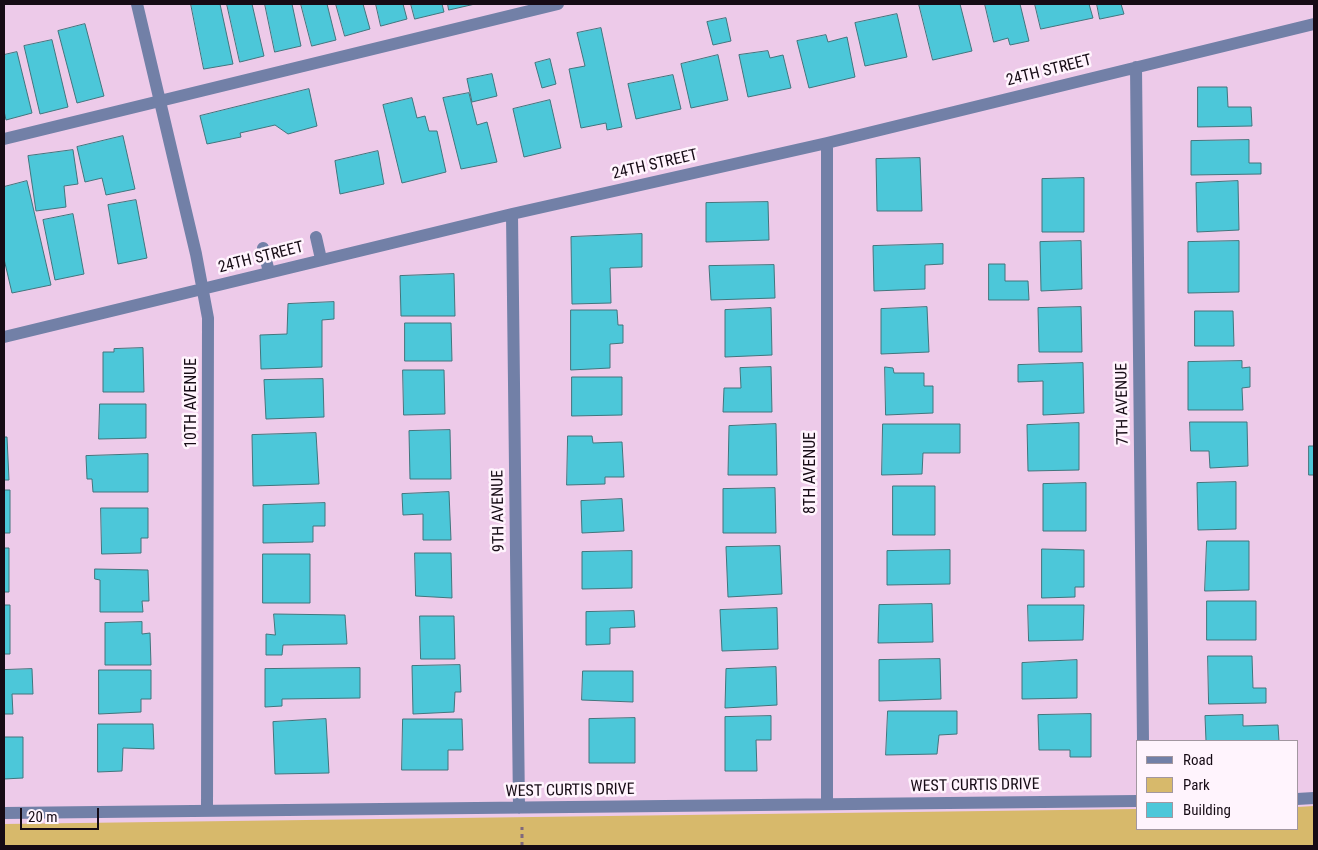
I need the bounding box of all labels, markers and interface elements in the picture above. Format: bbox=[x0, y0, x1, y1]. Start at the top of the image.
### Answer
street label: 24TH STREET bbox=[1004, 51, 1094, 91]
street label: 24TH STREET bbox=[610, 146, 700, 184]
street label: 24TH STREET bbox=[216, 238, 306, 278]
street label: 10TH AVENUE bbox=[182, 358, 202, 448]
street label: 7TH AVENUE bbox=[1113, 363, 1133, 445]
street label: 8TH AVENUE bbox=[801, 432, 821, 514]
street label: 9TH AVENUE bbox=[489, 470, 509, 552]
legend bbox=[1136, 740, 1298, 830]
text: Road bbox=[1183, 751, 1213, 769]
street label: WEST CURTIS DRIVE bbox=[910, 775, 1040, 797]
text: Park bbox=[1183, 776, 1210, 794]
street label: WEST CURTIS DRIVE bbox=[505, 780, 635, 802]
scale bar bbox=[22, 798, 101, 830]
text: Building bbox=[1183, 801, 1231, 819]
text: 20 m bbox=[28, 808, 58, 826]

